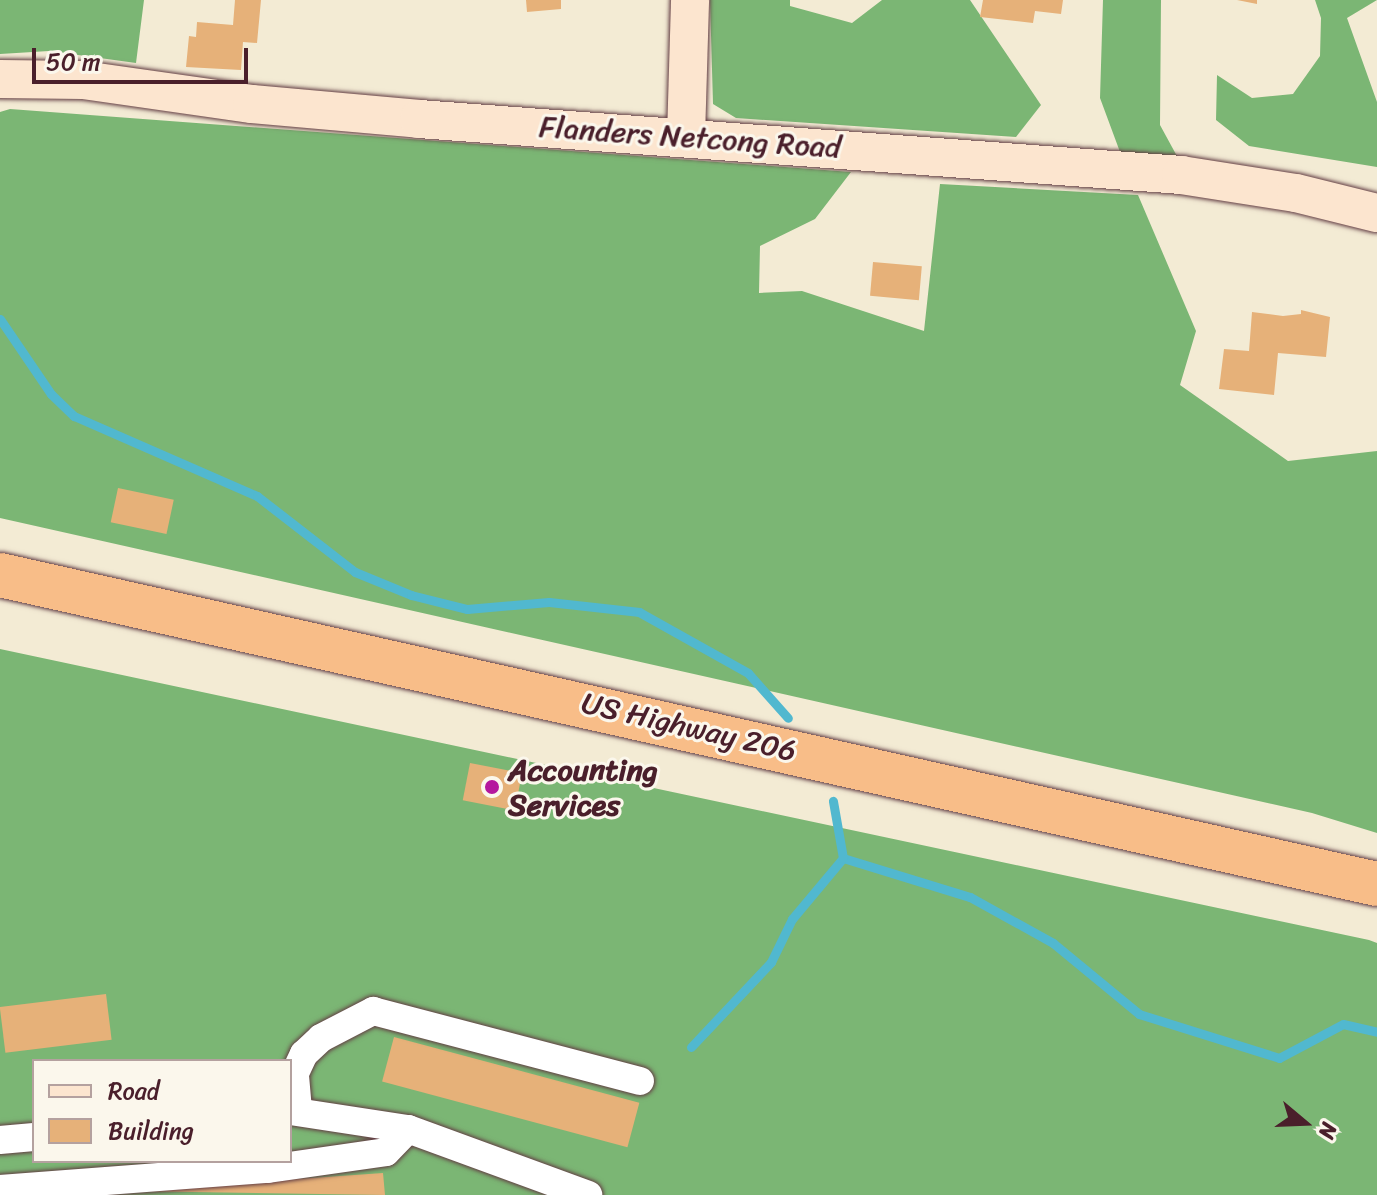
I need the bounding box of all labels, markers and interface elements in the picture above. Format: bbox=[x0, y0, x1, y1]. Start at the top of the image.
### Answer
scale bar bbox=[36, 32, 252, 82]
text: 50 m bbox=[46, 41, 101, 83]
street label: Flanders Netcong Road bbox=[537, 108, 843, 166]
street label: US Highway 206 bbox=[578, 685, 800, 769]
place label: Accounting Services bbox=[508, 752, 658, 822]
marker: Accounting Services bbox=[483, 778, 501, 796]
legend bbox=[32, 1059, 292, 1163]
text: Road bbox=[108, 1070, 159, 1112]
north arrow bbox=[1265, 1083, 1345, 1163]
text: Building bbox=[108, 1110, 194, 1152]
text: N bbox=[1307, 1117, 1349, 1145]

